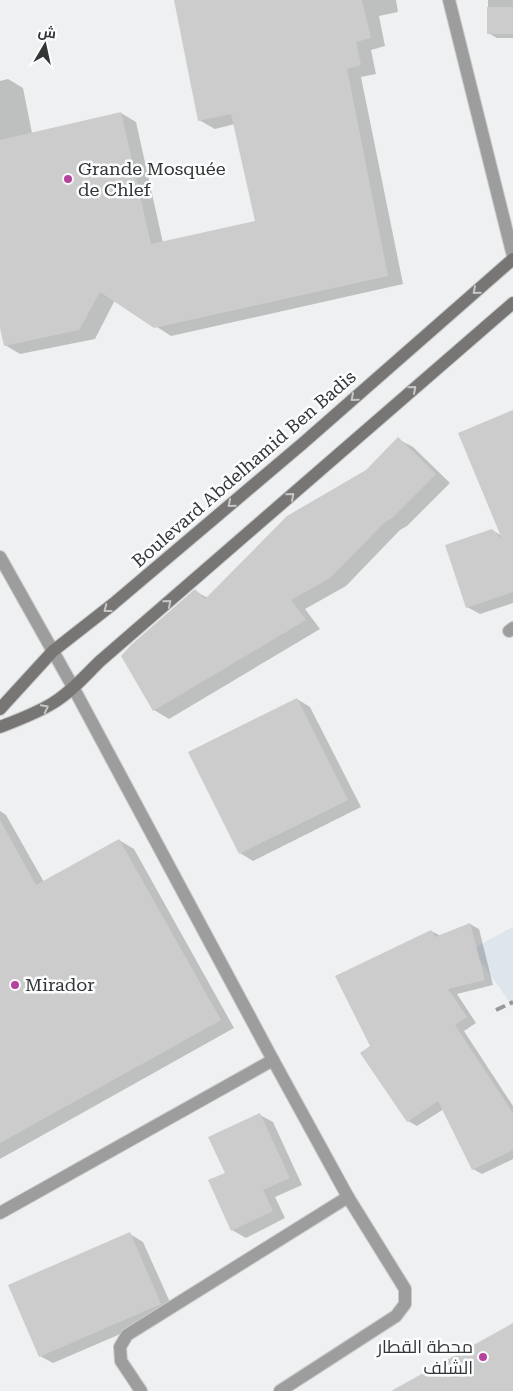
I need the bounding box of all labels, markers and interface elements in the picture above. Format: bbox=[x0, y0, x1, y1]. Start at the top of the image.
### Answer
north arrow bbox=[20, 20, 70, 70]
text: ش bbox=[37, 23, 57, 42]
place label: Grande Mosquée de Chlef bbox=[78, 158, 226, 200]
marker: Grande Mosquée de Chlef bbox=[62, 173, 74, 185]
one-way arrow bbox=[473, 286, 482, 295]
street label: Boulevard Abdelhamid Ben Badis bbox=[128, 366, 360, 571]
one-way arrow bbox=[408, 386, 417, 395]
one-way arrow bbox=[350, 392, 359, 401]
one-way arrow bbox=[285, 493, 294, 502]
one-way arrow bbox=[227, 498, 236, 507]
one-way arrow bbox=[163, 599, 172, 608]
one-way arrow bbox=[103, 603, 113, 612]
one-way arrow bbox=[39, 704, 48, 714]
place label: Mirador bbox=[25, 974, 95, 995]
marker: Mirador bbox=[9, 979, 21, 991]
place label: محطة القطار الشلف bbox=[376, 1336, 473, 1378]
marker: محطة القطار الشلف bbox=[477, 1351, 489, 1363]

